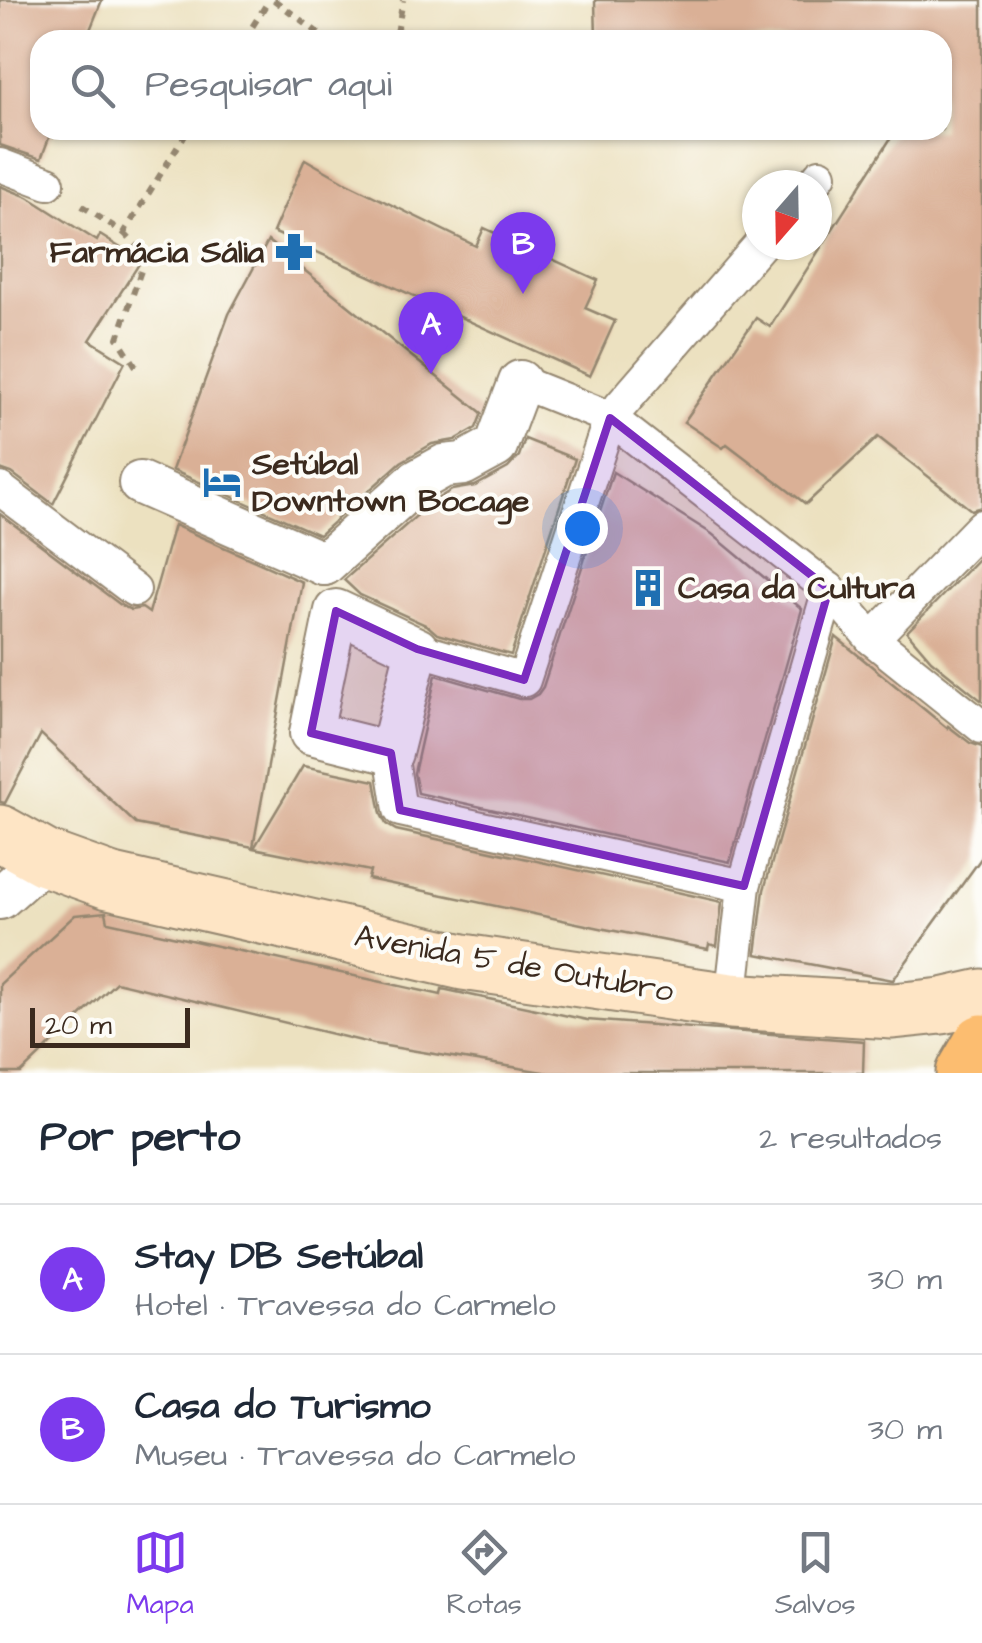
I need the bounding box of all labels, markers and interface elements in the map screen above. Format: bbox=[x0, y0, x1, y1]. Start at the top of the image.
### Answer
search box bbox=[30, 30, 952, 140]
icon: search bbox=[65, 58, 120, 113]
text: Pesquisar aqui bbox=[145, 59, 392, 111]
north arrow bbox=[742, 170, 832, 260]
pin: B bbox=[490, 212, 556, 294]
place label: Farmácia Sália bbox=[50, 230, 265, 275]
pharmacy icon: Farmácia Sália bbox=[273, 231, 315, 273]
pin: A bbox=[398, 292, 464, 374]
place label: Setúbal Downtown Bocage bbox=[251, 442, 529, 525]
hotel icon: Setúbal Downtown Bocage bbox=[201, 461, 243, 503]
your location bbox=[557, 503, 608, 554]
place label: Casa da Cultura bbox=[678, 566, 915, 611]
building icon: Casa da Cultura bbox=[627, 567, 669, 609]
street label: Avenida 5 de Outubro bbox=[351, 914, 677, 1014]
scale bar bbox=[30, 1003, 190, 1048]
text: 20 m bbox=[45, 1006, 112, 1045]
text: Por perto bbox=[40, 1109, 240, 1167]
text: 2 resultados bbox=[759, 1116, 942, 1161]
text: Stay DB Setúbal bbox=[135, 1231, 423, 1283]
text: A bbox=[62, 1257, 83, 1302]
text: 30 m bbox=[868, 1257, 942, 1302]
text: Hotel · Travessa do Carmelo bbox=[135, 1283, 556, 1328]
text: Casa do Turismo bbox=[135, 1381, 431, 1433]
text: B bbox=[61, 1407, 84, 1452]
text: 30 m bbox=[868, 1407, 942, 1452]
text: Museu · Travessa do Carmelo bbox=[135, 1433, 576, 1478]
tab: Mapa bbox=[126, 1525, 194, 1624]
tab: Rotas bbox=[446, 1525, 522, 1624]
tab: Salvos bbox=[775, 1525, 856, 1624]

